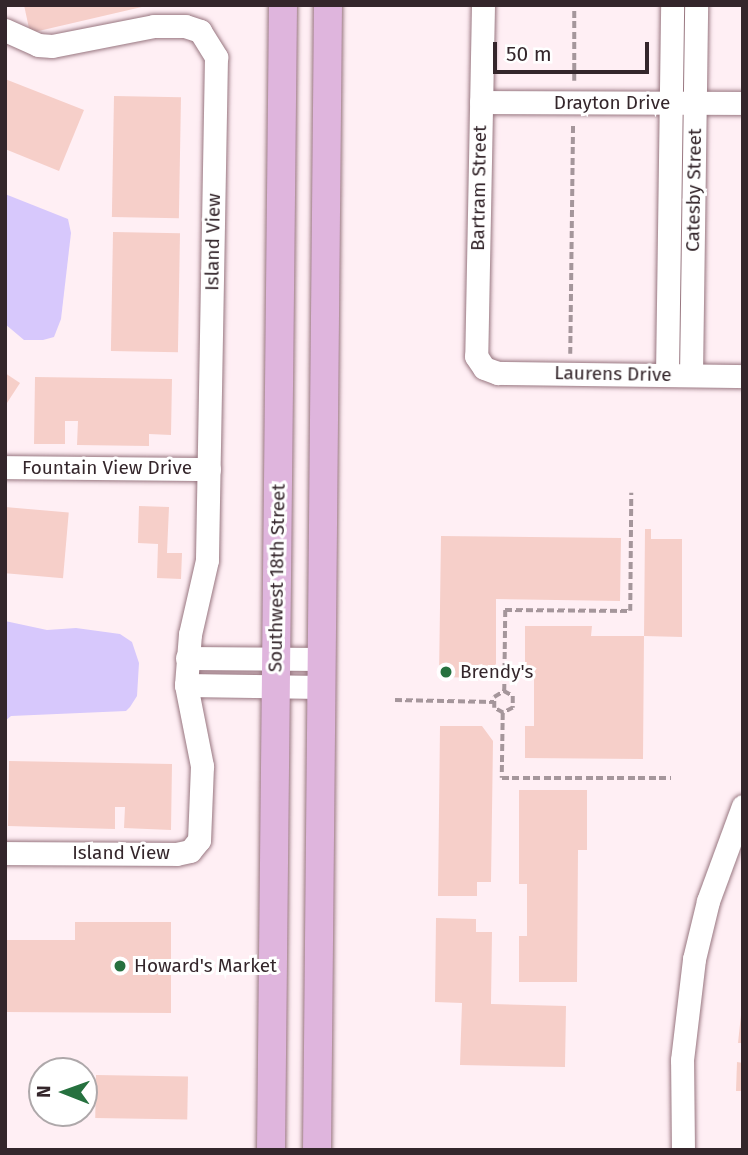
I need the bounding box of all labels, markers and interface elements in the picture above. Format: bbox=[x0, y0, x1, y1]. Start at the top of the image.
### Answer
scale bar bbox=[496, 28, 652, 72]
text: 50 m bbox=[506, 41, 552, 67]
street label: Drayton Drive bbox=[554, 92, 670, 114]
street label: Bartram Street bbox=[467, 125, 491, 251]
street label: Catesby Street bbox=[682, 128, 706, 252]
street label: Island View bbox=[201, 193, 225, 291]
street label: Laurens Drive bbox=[554, 362, 672, 386]
street label: Fountain View Drive bbox=[22, 457, 192, 479]
street label: Southwest 18th Street bbox=[264, 484, 290, 672]
place label: Brendy's bbox=[460, 661, 533, 683]
marker: Brendy's bbox=[438, 664, 454, 680]
street label: Island View bbox=[72, 842, 170, 864]
place label: Howard's Market bbox=[134, 955, 277, 977]
marker: Howard's Market bbox=[112, 958, 128, 974]
north arrow bbox=[28, 1057, 98, 1127]
text: N bbox=[32, 1085, 55, 1098]

